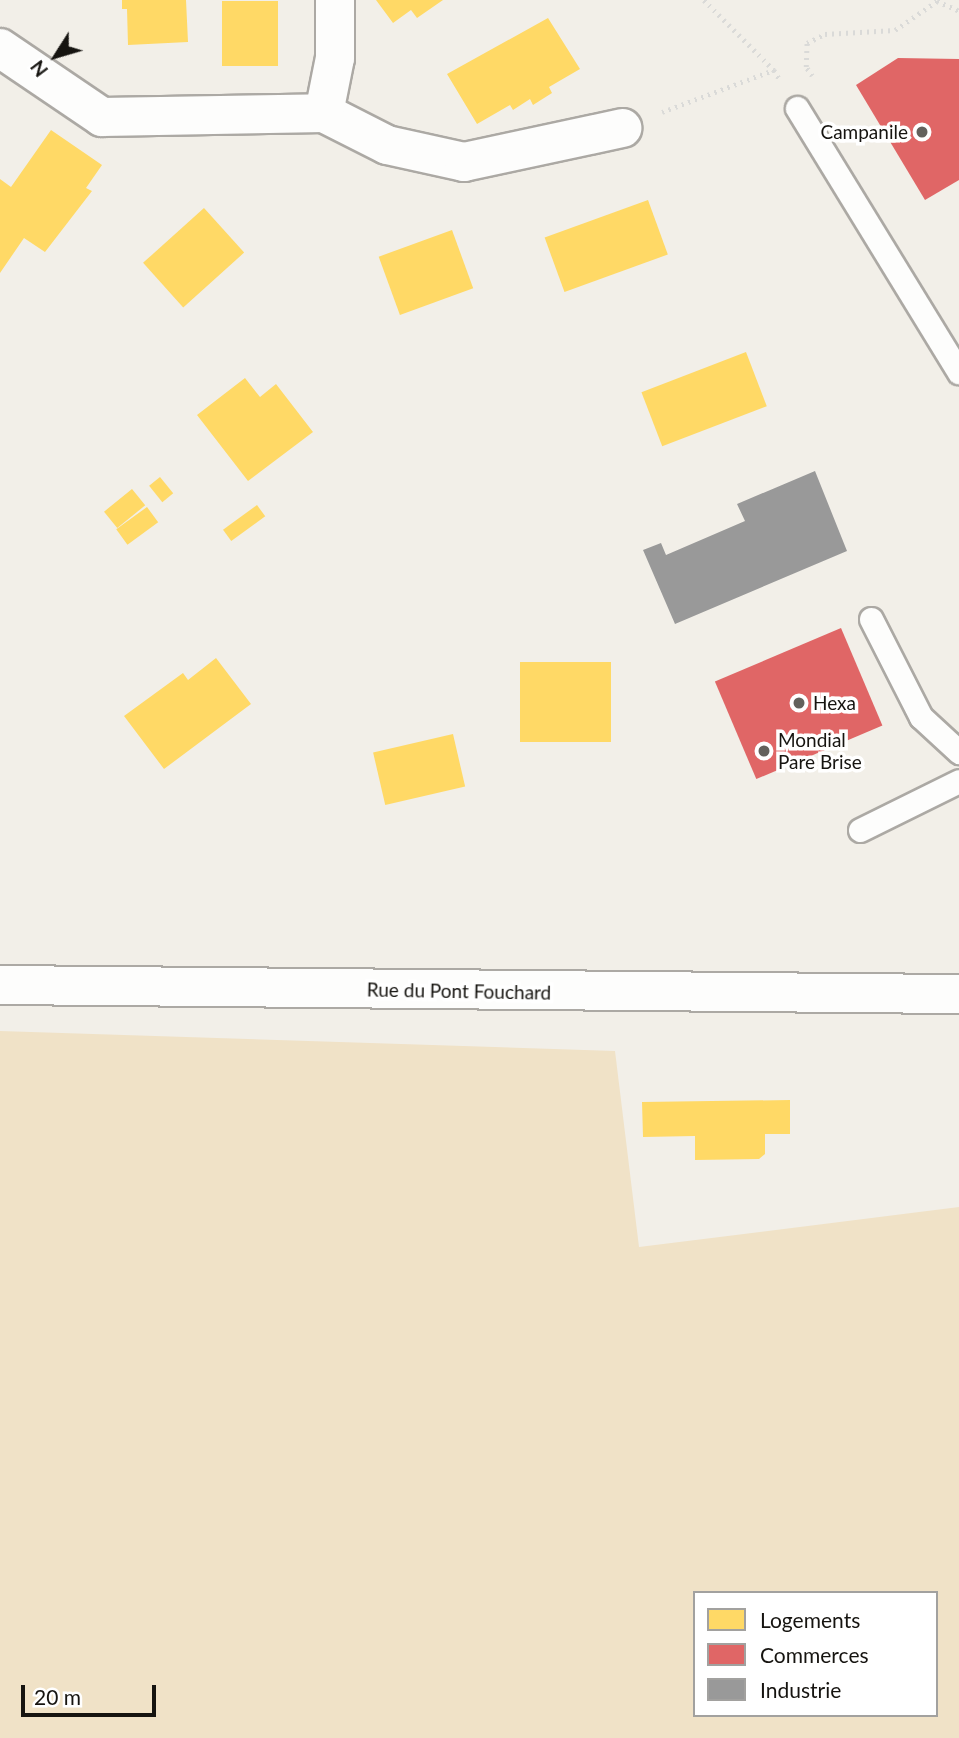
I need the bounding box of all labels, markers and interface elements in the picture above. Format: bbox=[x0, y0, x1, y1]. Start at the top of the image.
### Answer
north arrow bbox=[21, 21, 91, 91]
text: N bbox=[25, 56, 52, 82]
place label: Campanile bbox=[820, 121, 908, 143]
marker: Campanile bbox=[914, 124, 930, 140]
place label: Hexa bbox=[813, 692, 856, 714]
marker: Hexa bbox=[791, 695, 807, 711]
place label: Mondial Pare Brise bbox=[778, 729, 862, 773]
marker: Mondial Pare Brise bbox=[756, 743, 772, 759]
street label: Rue du Pont Fouchard bbox=[367, 978, 551, 1004]
legend bbox=[693, 1591, 938, 1717]
text: Logements bbox=[760, 1607, 860, 1632]
text: Commerces bbox=[760, 1642, 869, 1667]
scale bar bbox=[24, 1672, 159, 1716]
text: Industrie bbox=[760, 1677, 841, 1702]
text: 20 m bbox=[34, 1684, 81, 1709]

